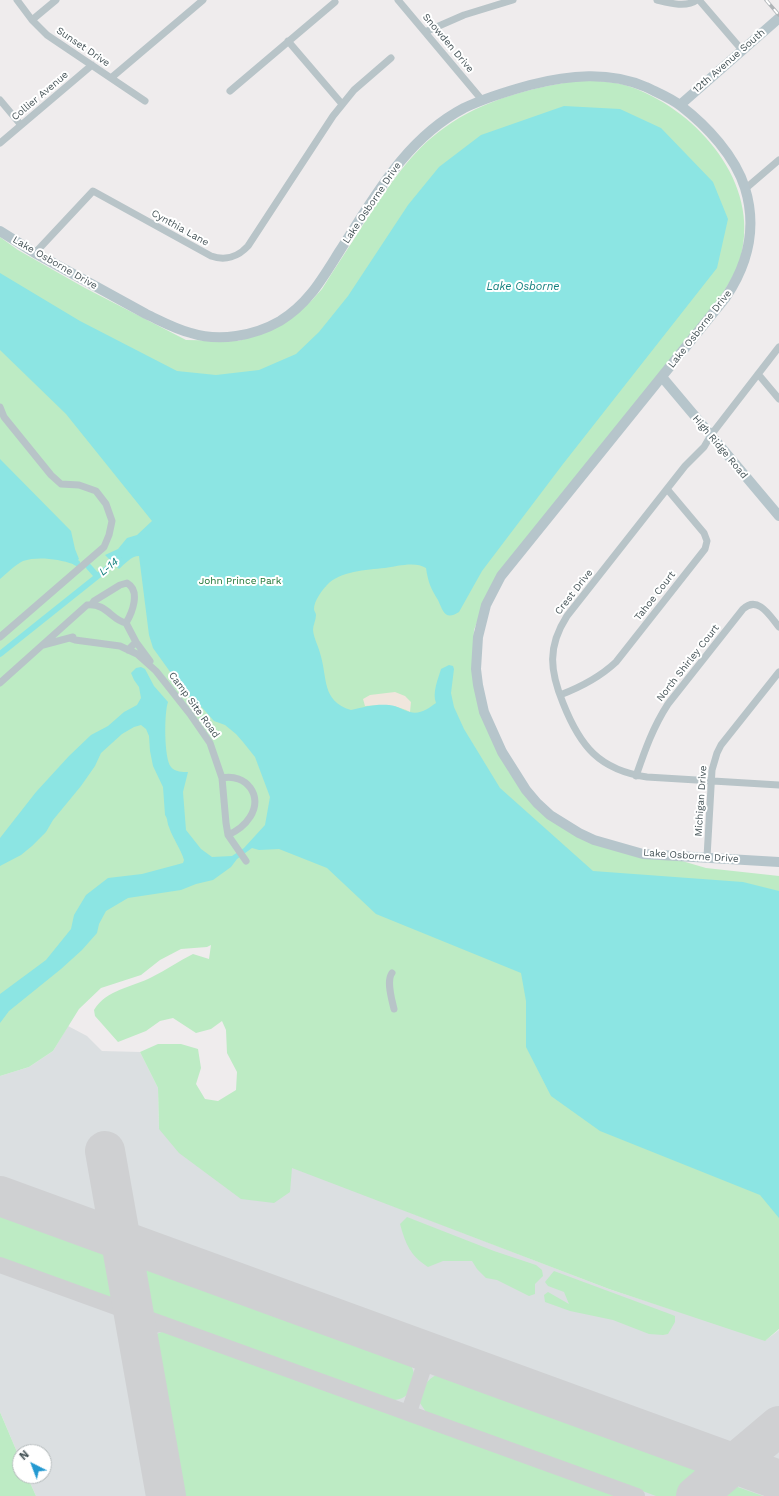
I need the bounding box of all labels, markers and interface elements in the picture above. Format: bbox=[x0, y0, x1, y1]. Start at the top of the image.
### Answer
street label: Snowden Drive bbox=[420, 11, 476, 75]
street label: Sunset Drive bbox=[54, 25, 112, 69]
street label: 12th Avenue South bbox=[691, 27, 767, 95]
street label: Collier Avenue bbox=[9, 69, 71, 123]
street label: Lake Osborne Drive bbox=[340, 160, 404, 246]
street label: Cynthia Lane bbox=[149, 207, 211, 249]
street label: Lake Osborne Drive bbox=[11, 234, 99, 292]
water label: Lake Osborne bbox=[487, 280, 559, 294]
street label: Lake Osborne Drive bbox=[666, 288, 734, 370]
street label: High Ridge Road bbox=[690, 413, 750, 481]
water label: L-14 bbox=[97, 555, 121, 579]
street label: Crest Drive bbox=[553, 567, 595, 617]
street label: Tahoe Court bbox=[632, 569, 678, 623]
park label: John Prince Park bbox=[199, 575, 281, 587]
street label: North Shirley Court bbox=[654, 622, 722, 704]
street label: Camp Site Road bbox=[166, 670, 222, 740]
street label: Michigan Drive bbox=[693, 765, 709, 837]
street label: Lake Osborne Drive bbox=[643, 847, 739, 865]
north arrow bbox=[12, 1444, 52, 1484]
text: N bbox=[17, 1448, 32, 1463]

